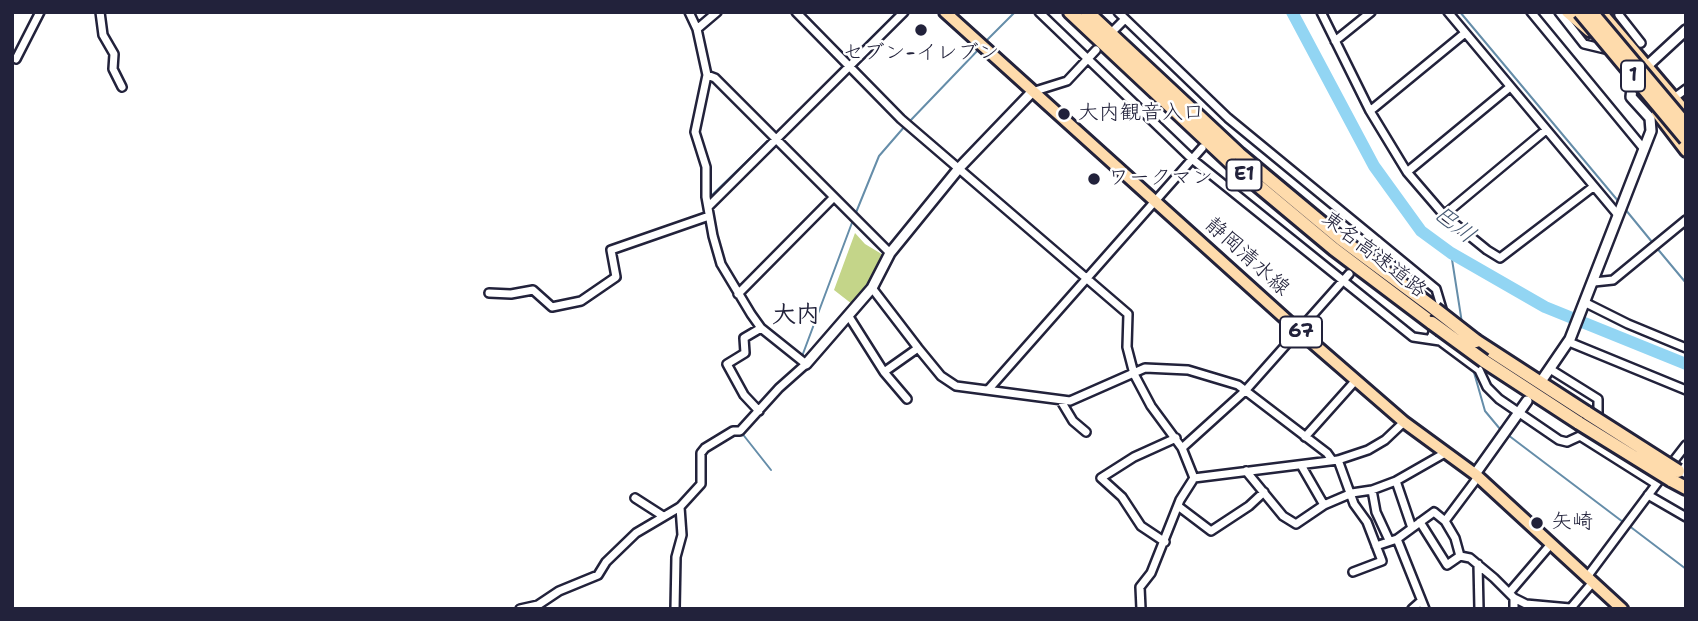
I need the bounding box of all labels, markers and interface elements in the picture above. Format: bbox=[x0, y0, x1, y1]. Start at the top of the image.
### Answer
marker: セブン-イレブン bbox=[913, 22, 929, 38]
place label: セブン-イレブン bbox=[842, 41, 1000, 67]
road number: 1 bbox=[1621, 60, 1645, 92]
place label: 大内観音入口 bbox=[1078, 101, 1204, 127]
marker: 大内観音入口 bbox=[1056, 106, 1072, 122]
road number: E1 bbox=[1226, 160, 1262, 190]
place label: ワークマン bbox=[1108, 166, 1213, 192]
marker: ワークマン bbox=[1086, 171, 1102, 187]
water label: 巴川 bbox=[1427, 200, 1481, 250]
street label: 東名高速道路 bbox=[1317, 206, 1431, 304]
street label: 静岡清水線 bbox=[1200, 213, 1294, 301]
district label: 大内 bbox=[772, 302, 820, 330]
road number: 67 bbox=[1280, 316, 1322, 348]
place label: 矢崎 bbox=[1551, 510, 1593, 536]
marker: 矢崎 bbox=[1529, 515, 1545, 531]

